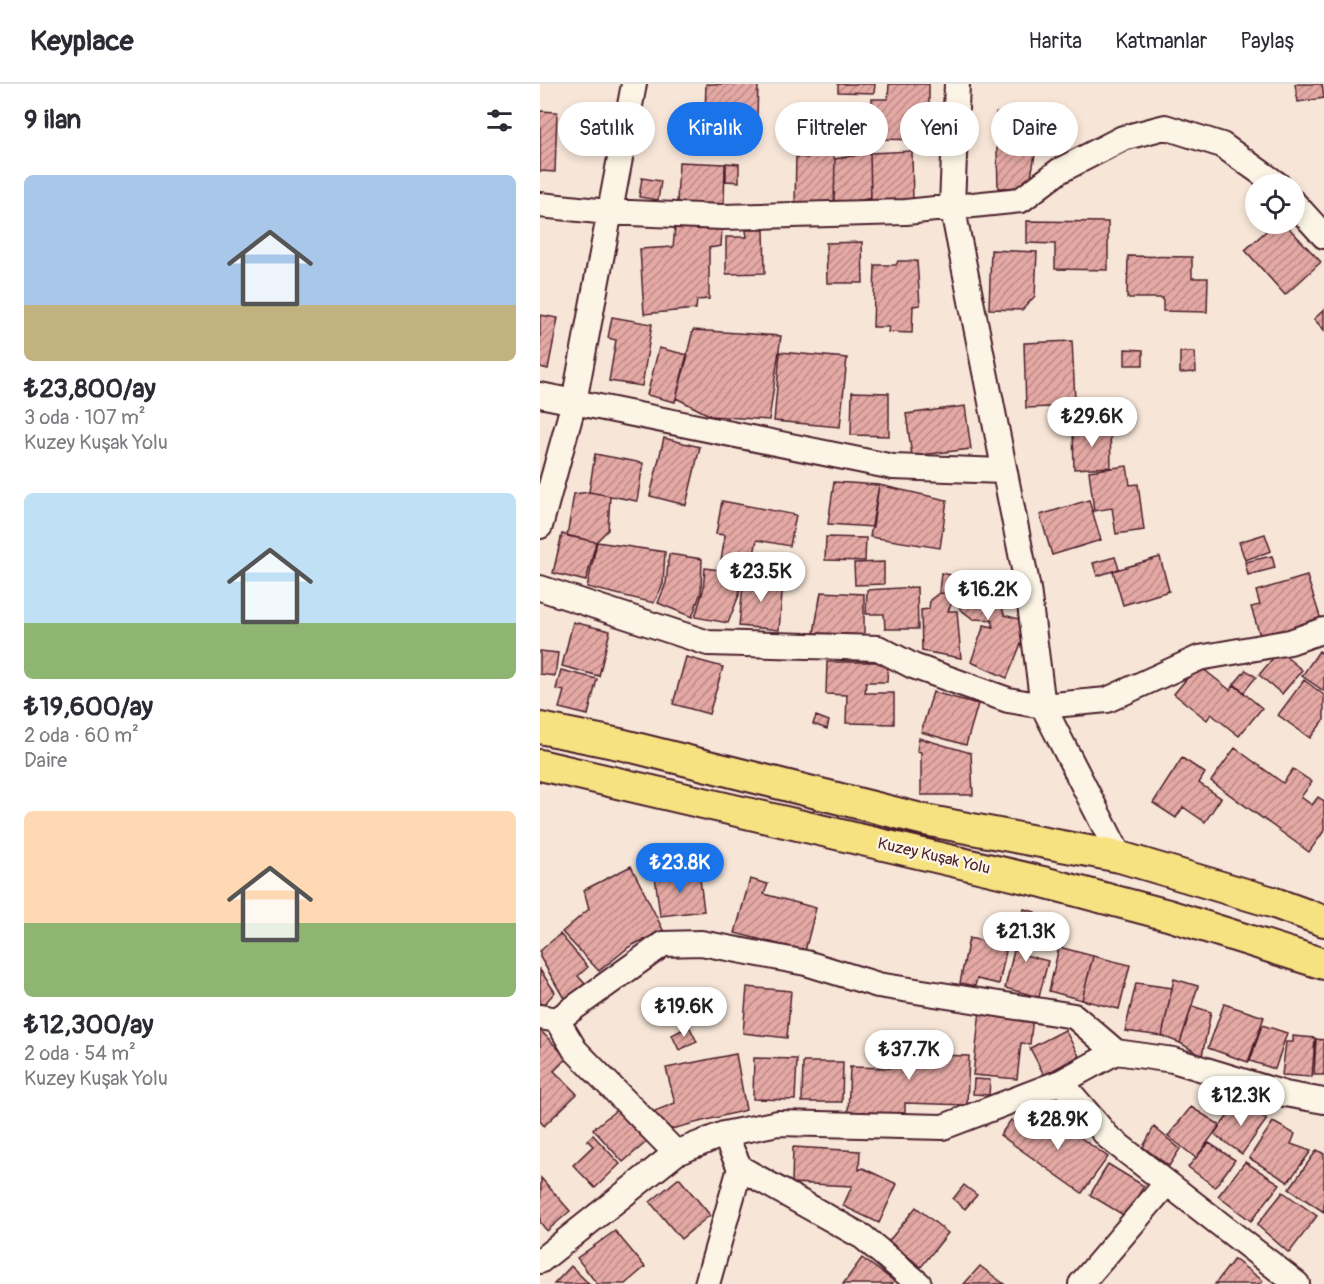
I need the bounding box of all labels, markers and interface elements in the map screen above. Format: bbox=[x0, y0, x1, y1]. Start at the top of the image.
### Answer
text: Keyplace bbox=[30, 24, 134, 59]
text: Harita bbox=[1029, 28, 1082, 55]
text: Katmanlar bbox=[1115, 28, 1207, 55]
text: Paylaş bbox=[1240, 28, 1294, 55]
chip: Satılık bbox=[558, 102, 655, 156]
chip: Kiralık bbox=[667, 102, 763, 156]
chip: Filtreler bbox=[775, 102, 888, 156]
chip: Yeni bbox=[900, 102, 979, 156]
chip: Daire bbox=[991, 102, 1078, 156]
text: 9 ilan bbox=[24, 104, 81, 136]
icon: filters bbox=[483, 104, 516, 137]
map controls bbox=[1245, 174, 1305, 234]
button: locate bbox=[1245, 174, 1305, 234]
icon: home bbox=[216, 214, 324, 322]
text: ₺23,800/ay bbox=[24, 373, 156, 405]
pin: ₺29.6K bbox=[1043, 397, 1141, 448]
text: ₺29.6K bbox=[1061, 404, 1123, 429]
text: 3 oda · 107 m² bbox=[24, 405, 146, 430]
text: Kuzey Kuşak Yolu bbox=[24, 430, 168, 455]
icon: home bbox=[216, 532, 324, 640]
pin: ₺23.5K bbox=[712, 552, 810, 603]
text: ₺23.5K bbox=[730, 559, 792, 584]
pin: ₺16.2K bbox=[939, 570, 1037, 621]
text: ₺16.2K bbox=[958, 577, 1018, 602]
text: ₺19,600/ay bbox=[24, 691, 153, 723]
text: 2 oda · 60 m² bbox=[24, 723, 139, 748]
text: Daire bbox=[24, 748, 67, 773]
street label: Kuzey Kuşak Yolu bbox=[876, 833, 992, 879]
pin: ₺23.8K bbox=[631, 843, 729, 894]
icon: home bbox=[216, 850, 324, 958]
text: ₺23.8K bbox=[650, 850, 710, 875]
pin: ₺21.3K bbox=[977, 912, 1075, 963]
text: ₺21.3K bbox=[997, 919, 1055, 944]
pin: ₺19.6K bbox=[635, 987, 733, 1038]
text: ₺19.6K bbox=[655, 994, 713, 1019]
text: ₺12,300/ay bbox=[24, 1009, 153, 1041]
pin: ₺37.7K bbox=[860, 1030, 958, 1081]
text: ₺37.7K bbox=[879, 1037, 939, 1062]
text: 2 oda · 54 m² bbox=[24, 1041, 136, 1066]
text: Kuzey Kuşak Yolu bbox=[24, 1066, 168, 1091]
pin: ₺12.3K bbox=[1192, 1076, 1290, 1127]
text: ₺12.3K bbox=[1212, 1083, 1270, 1108]
pin: ₺28.9K bbox=[1009, 1100, 1107, 1151]
text: ₺28.9K bbox=[1028, 1107, 1088, 1132]

